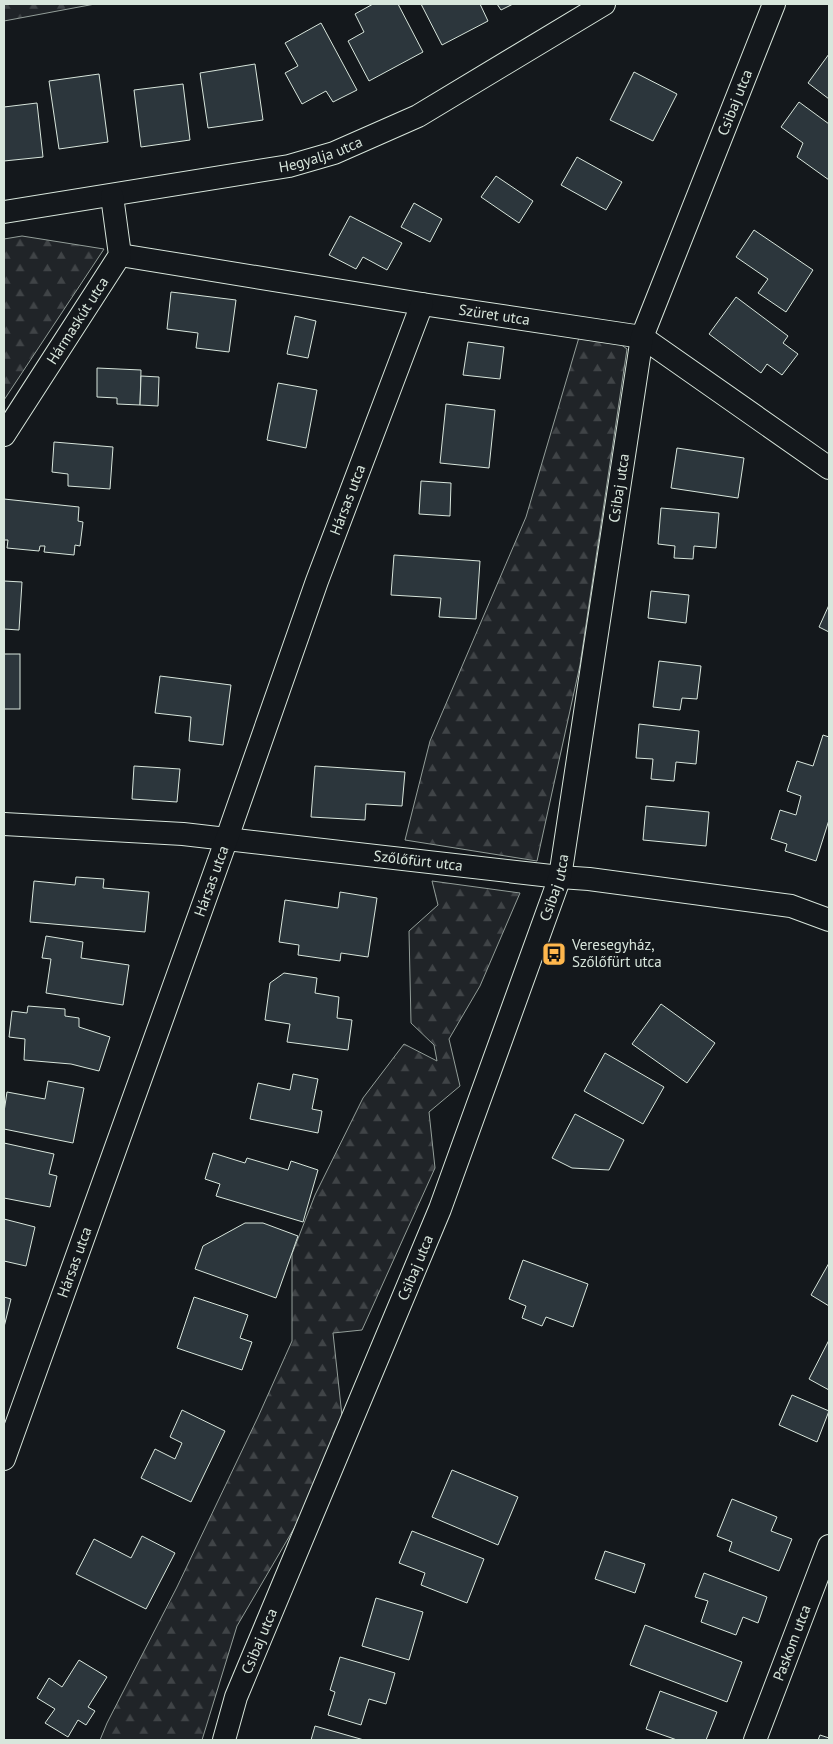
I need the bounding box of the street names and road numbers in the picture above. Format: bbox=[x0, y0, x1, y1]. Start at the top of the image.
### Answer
street label: Csibaj utca bbox=[713, 67, 756, 138]
street label: Hegyalja utca bbox=[277, 132, 365, 177]
street label: Hármaskút utca bbox=[42, 273, 112, 368]
street label: Szüret utca bbox=[457, 300, 531, 329]
street label: Csibaj utca bbox=[604, 452, 633, 524]
street label: Hársas utca bbox=[325, 462, 369, 538]
street label: Hársas utca bbox=[190, 843, 232, 919]
street label: Szőlőfürt utca bbox=[373, 846, 464, 875]
street label: Csibaj utca bbox=[535, 853, 572, 924]
street label: Hársas utca bbox=[53, 1224, 96, 1300]
street label: Csibaj utca bbox=[393, 1232, 437, 1303]
street label: Paskom utca bbox=[768, 1602, 815, 1683]
street label: Csibaj utca bbox=[237, 1605, 281, 1677]

